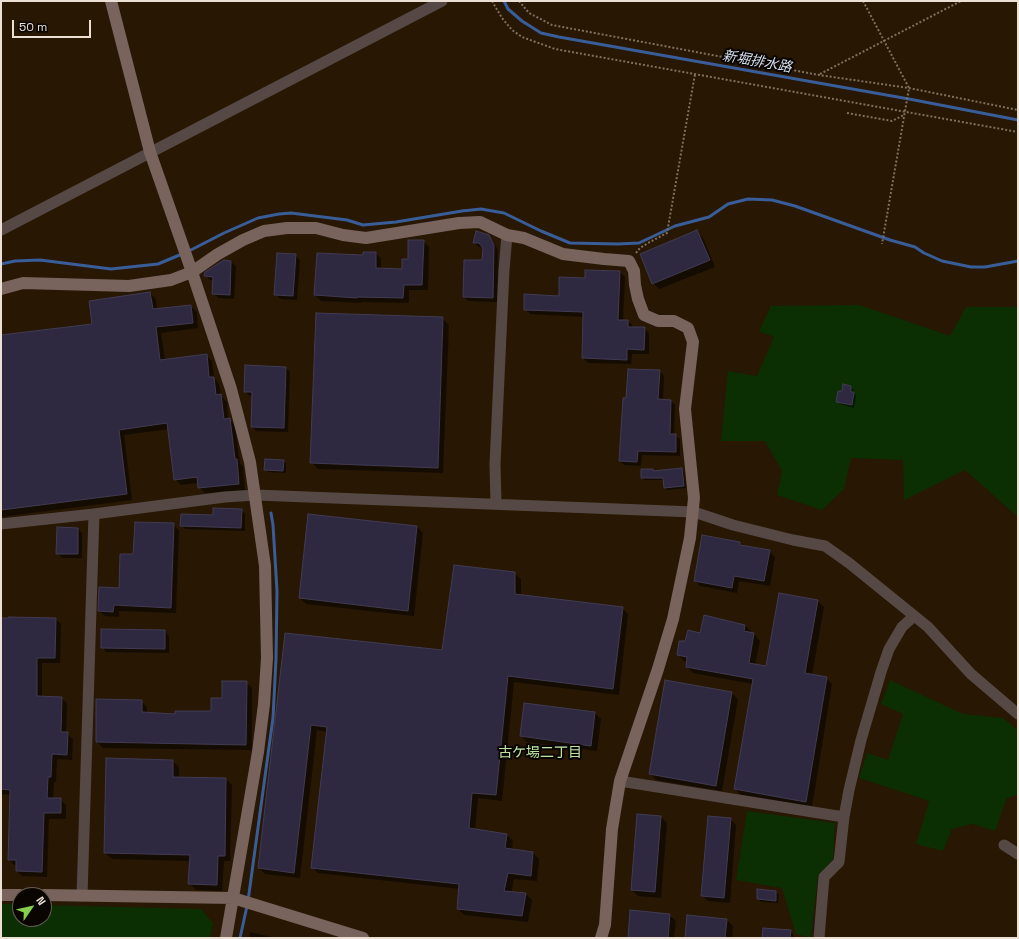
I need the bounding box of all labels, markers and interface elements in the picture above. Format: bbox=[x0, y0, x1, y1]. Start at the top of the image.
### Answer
scale bar bbox=[14, 12, 93, 38]
text: 50 m bbox=[19, 19, 47, 35]
water label: 新堀排水路 bbox=[721, 48, 793, 76]
district label: 古ケ場二丁目 bbox=[498, 745, 582, 761]
north arrow bbox=[12, 887, 52, 927]
text: N bbox=[33, 894, 49, 908]

